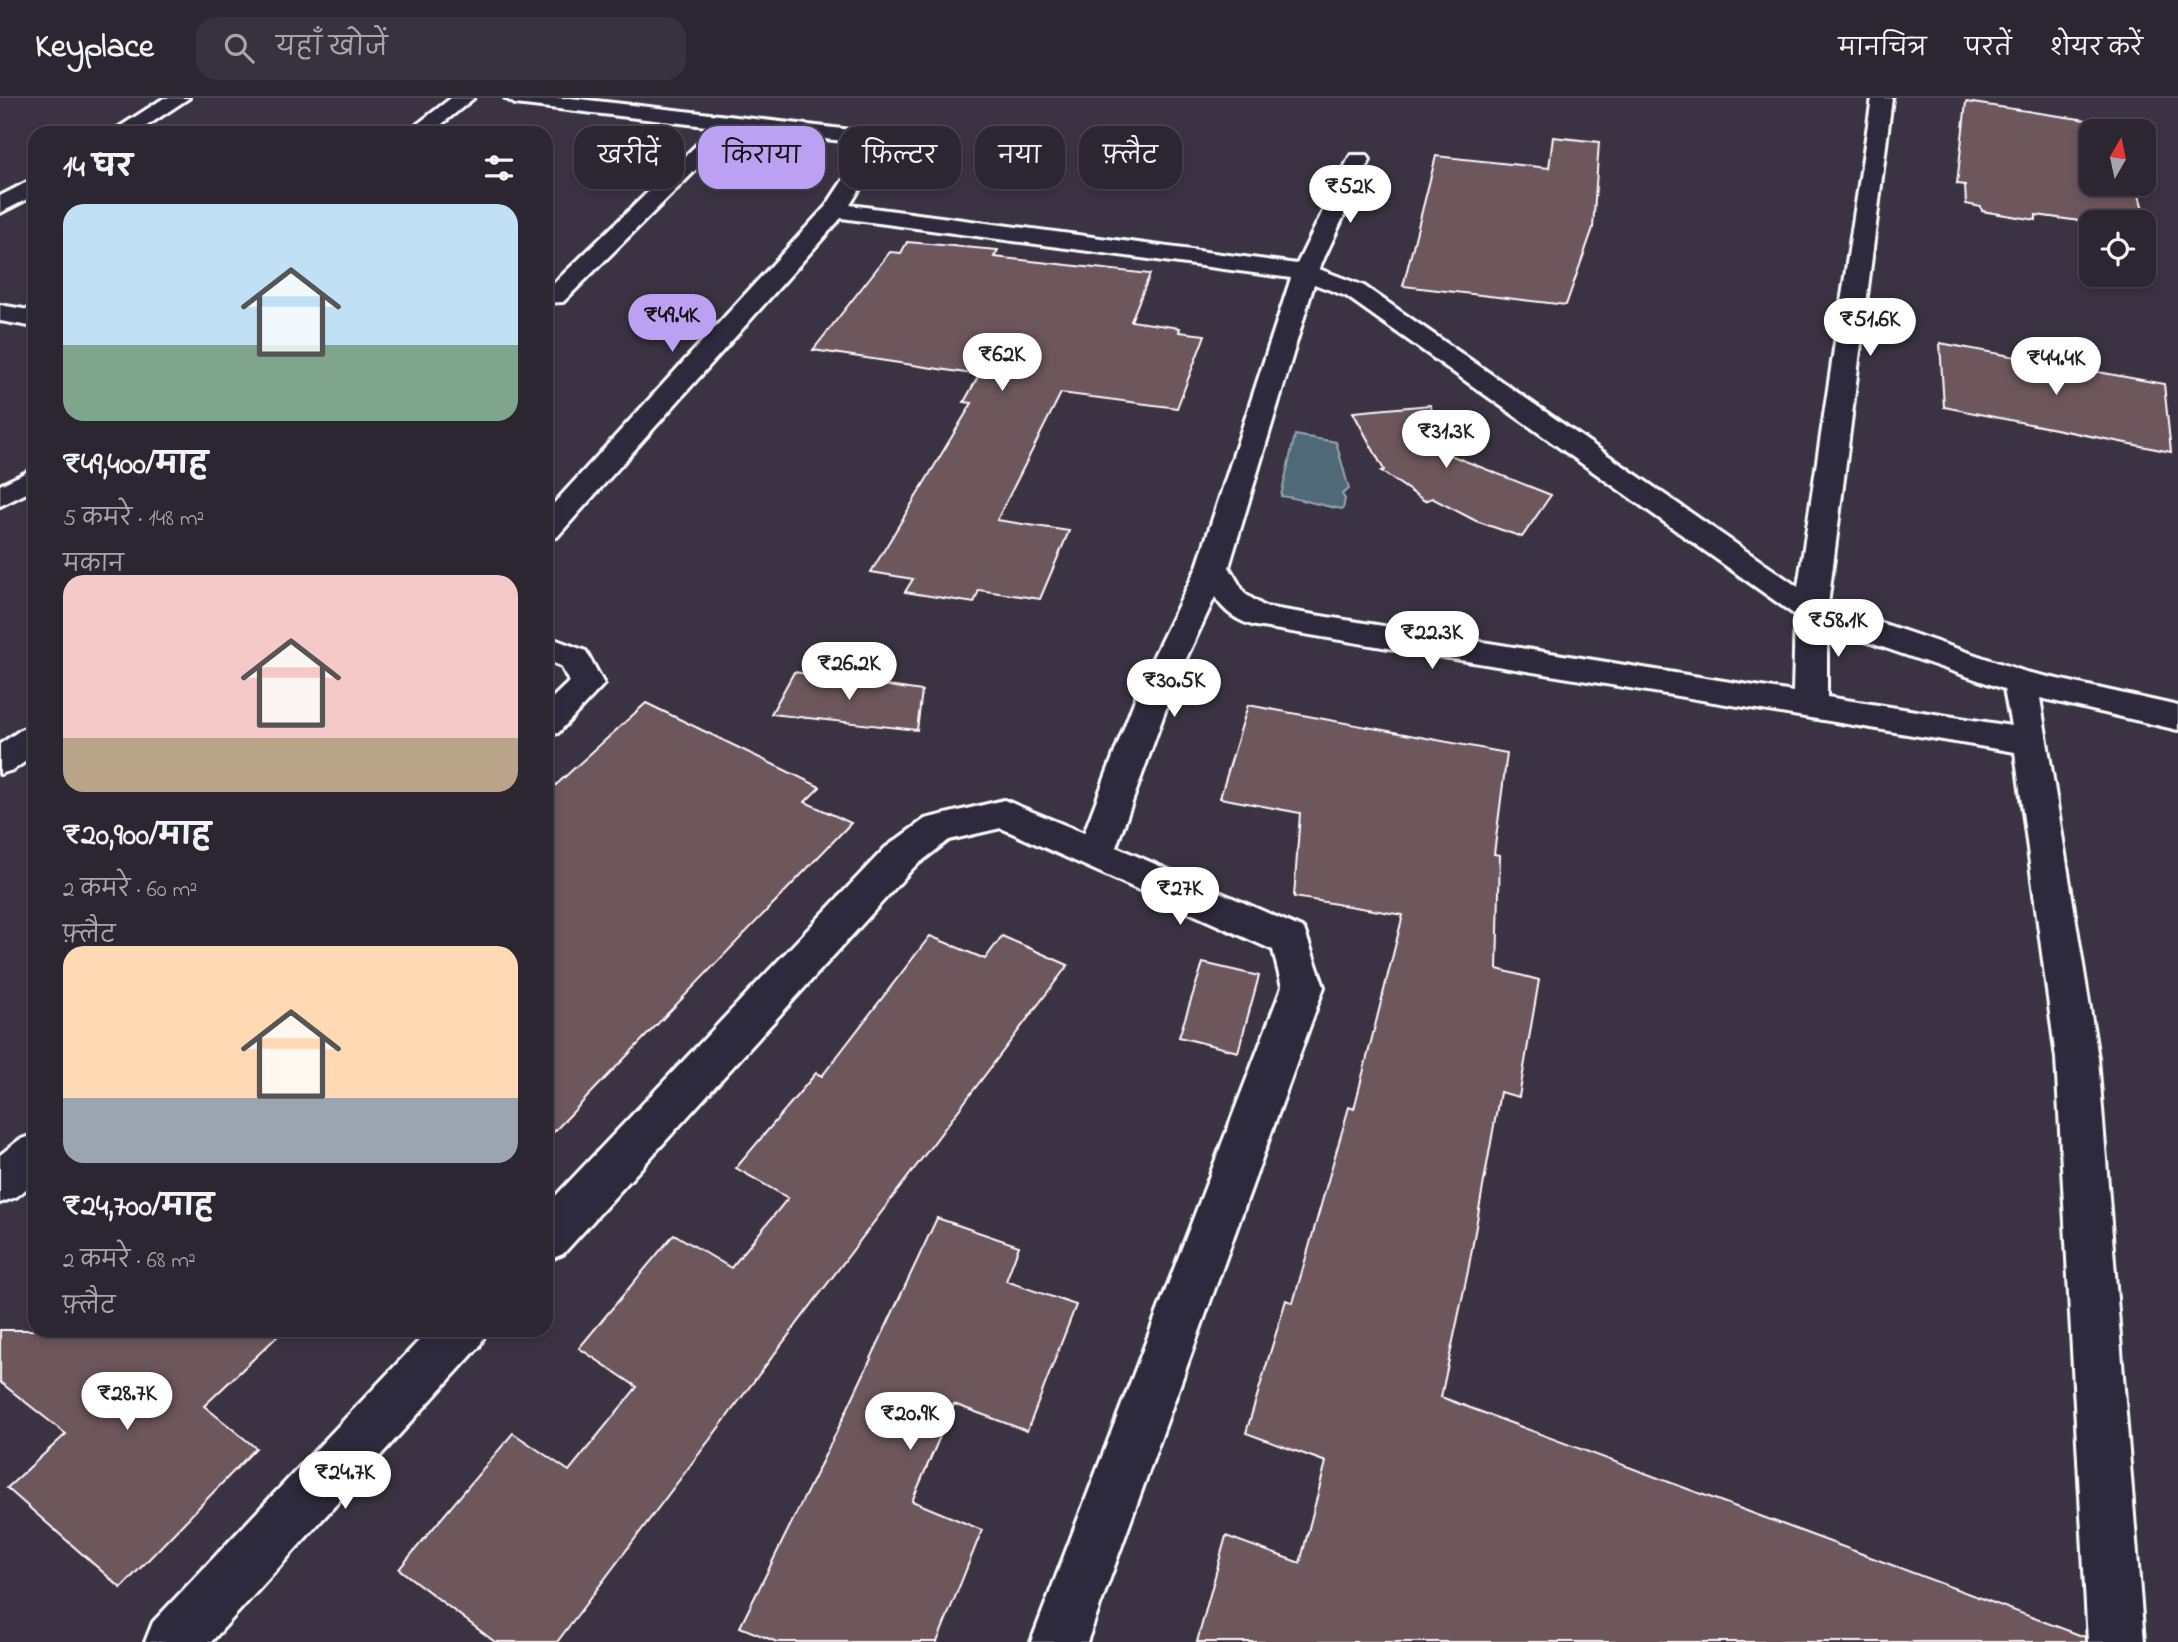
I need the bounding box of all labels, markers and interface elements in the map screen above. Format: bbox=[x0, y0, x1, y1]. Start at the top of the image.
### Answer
search box bbox=[196, 17, 686, 80]
text: Keyplace bbox=[35, 24, 154, 72]
icon: search bbox=[220, 29, 258, 67]
text: यहाँ खोजें bbox=[276, 30, 388, 68]
text: मानचित्र bbox=[1839, 32, 1927, 67]
text: परतें bbox=[1965, 32, 2012, 67]
text: शेयर करें bbox=[2050, 32, 2143, 67]
north arrow bbox=[2079, 119, 2156, 196]
map controls bbox=[2079, 119, 2156, 287]
chip: खरीदें bbox=[574, 126, 684, 189]
chip: किराया bbox=[698, 126, 825, 189]
chip: फ़िल्टर bbox=[839, 126, 961, 189]
chip: नया bbox=[975, 126, 1065, 189]
chip: फ़्लैट bbox=[1079, 126, 1182, 189]
text: 14 घर bbox=[63, 147, 132, 191]
icon: filters bbox=[480, 149, 518, 187]
pin: ₹52K bbox=[1309, 166, 1391, 225]
text: ₹52K bbox=[1325, 171, 1375, 204]
button: locate bbox=[2079, 210, 2156, 287]
icon: home bbox=[228, 249, 354, 375]
pin: ₹49.4K bbox=[615, 294, 729, 354]
pin: ₹51.6K bbox=[1813, 299, 1927, 358]
text: ₹49.4K bbox=[644, 300, 700, 333]
text: ₹51.6K bbox=[1840, 304, 1900, 337]
pin: ₹62K bbox=[961, 334, 1043, 393]
pin: ₹44.4K bbox=[1999, 338, 2113, 397]
text: ₹62K bbox=[979, 339, 1025, 372]
text: ₹44.4K bbox=[2027, 343, 2085, 376]
pin: ₹31.3K bbox=[1389, 410, 1503, 470]
text: ₹31.3K bbox=[1418, 416, 1474, 449]
text: ₹49,400/माह bbox=[63, 444, 208, 488]
text: 5 कमरे · 148 m² bbox=[63, 503, 204, 536]
text: मकान bbox=[63, 549, 124, 582]
pin: ₹58.1K bbox=[1781, 600, 1895, 659]
text: ₹58.1K bbox=[1809, 605, 1867, 638]
pin: ₹22.3K bbox=[1375, 612, 1489, 671]
text: ₹22.3K bbox=[1401, 617, 1463, 650]
icon: home bbox=[228, 620, 354, 746]
pin: ₹26.2K bbox=[792, 642, 906, 702]
text: ₹26.2K bbox=[818, 648, 880, 681]
pin: ₹30.5K bbox=[1117, 660, 1231, 719]
text: ₹30.5K bbox=[1143, 665, 1205, 698]
text: ₹20,900/माह bbox=[63, 815, 211, 859]
pin: ₹27K bbox=[1139, 868, 1221, 927]
text: ₹27K bbox=[1157, 873, 1203, 906]
text: 2 कमरे · 60 m² bbox=[63, 874, 197, 907]
text: फ़्लैट bbox=[63, 920, 115, 953]
icon: home bbox=[228, 991, 354, 1117]
text: ₹24,700/माह bbox=[63, 1186, 214, 1230]
text: 2 कमरे · 68 m² bbox=[63, 1245, 196, 1278]
text: फ़्लैट bbox=[63, 1291, 115, 1324]
pin: ₹28.7K bbox=[70, 1372, 184, 1432]
text: ₹28.7K bbox=[97, 1378, 157, 1411]
pin: ₹20.9K bbox=[853, 1392, 967, 1452]
text: ₹20.9K bbox=[881, 1398, 939, 1431]
pin: ₹24.7K bbox=[288, 1452, 402, 1511]
text: ₹24.7K bbox=[315, 1457, 375, 1490]

